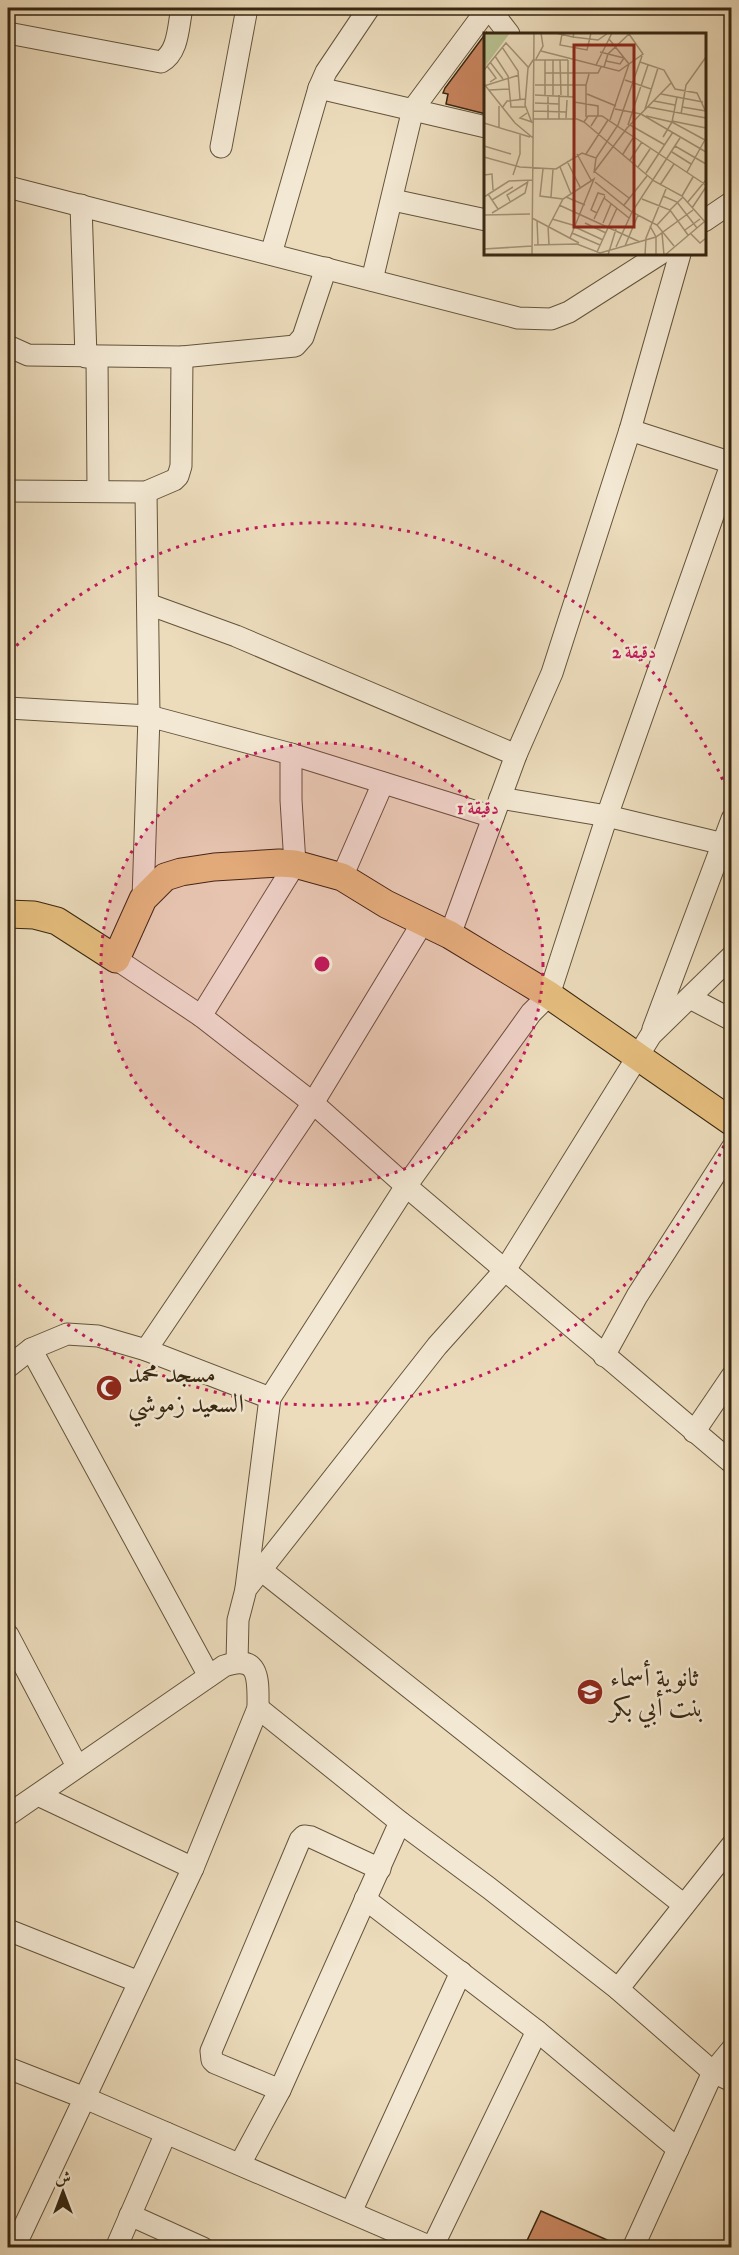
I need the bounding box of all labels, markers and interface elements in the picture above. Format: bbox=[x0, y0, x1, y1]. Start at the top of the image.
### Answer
inset map bbox=[484, 33, 706, 255]
text: 2 دقيقة bbox=[612, 642, 656, 664]
text: 1 دقيقة bbox=[457, 798, 499, 820]
centre of rings bbox=[312, 954, 332, 974]
place label: مسجد محمد السعيد زموشي bbox=[128, 1358, 244, 1427]
mosque icon: مسجد محمد السعيد زموشي bbox=[94, 1373, 124, 1403]
place label: ثانوية أسماء بنت أبي بكر bbox=[607, 1660, 704, 1729]
school or university icon: ثانوية أسماء بنت أبي بكر bbox=[575, 1677, 605, 1707]
north arrow bbox=[33, 2162, 93, 2222]
text: ش bbox=[55, 2168, 71, 2188]

